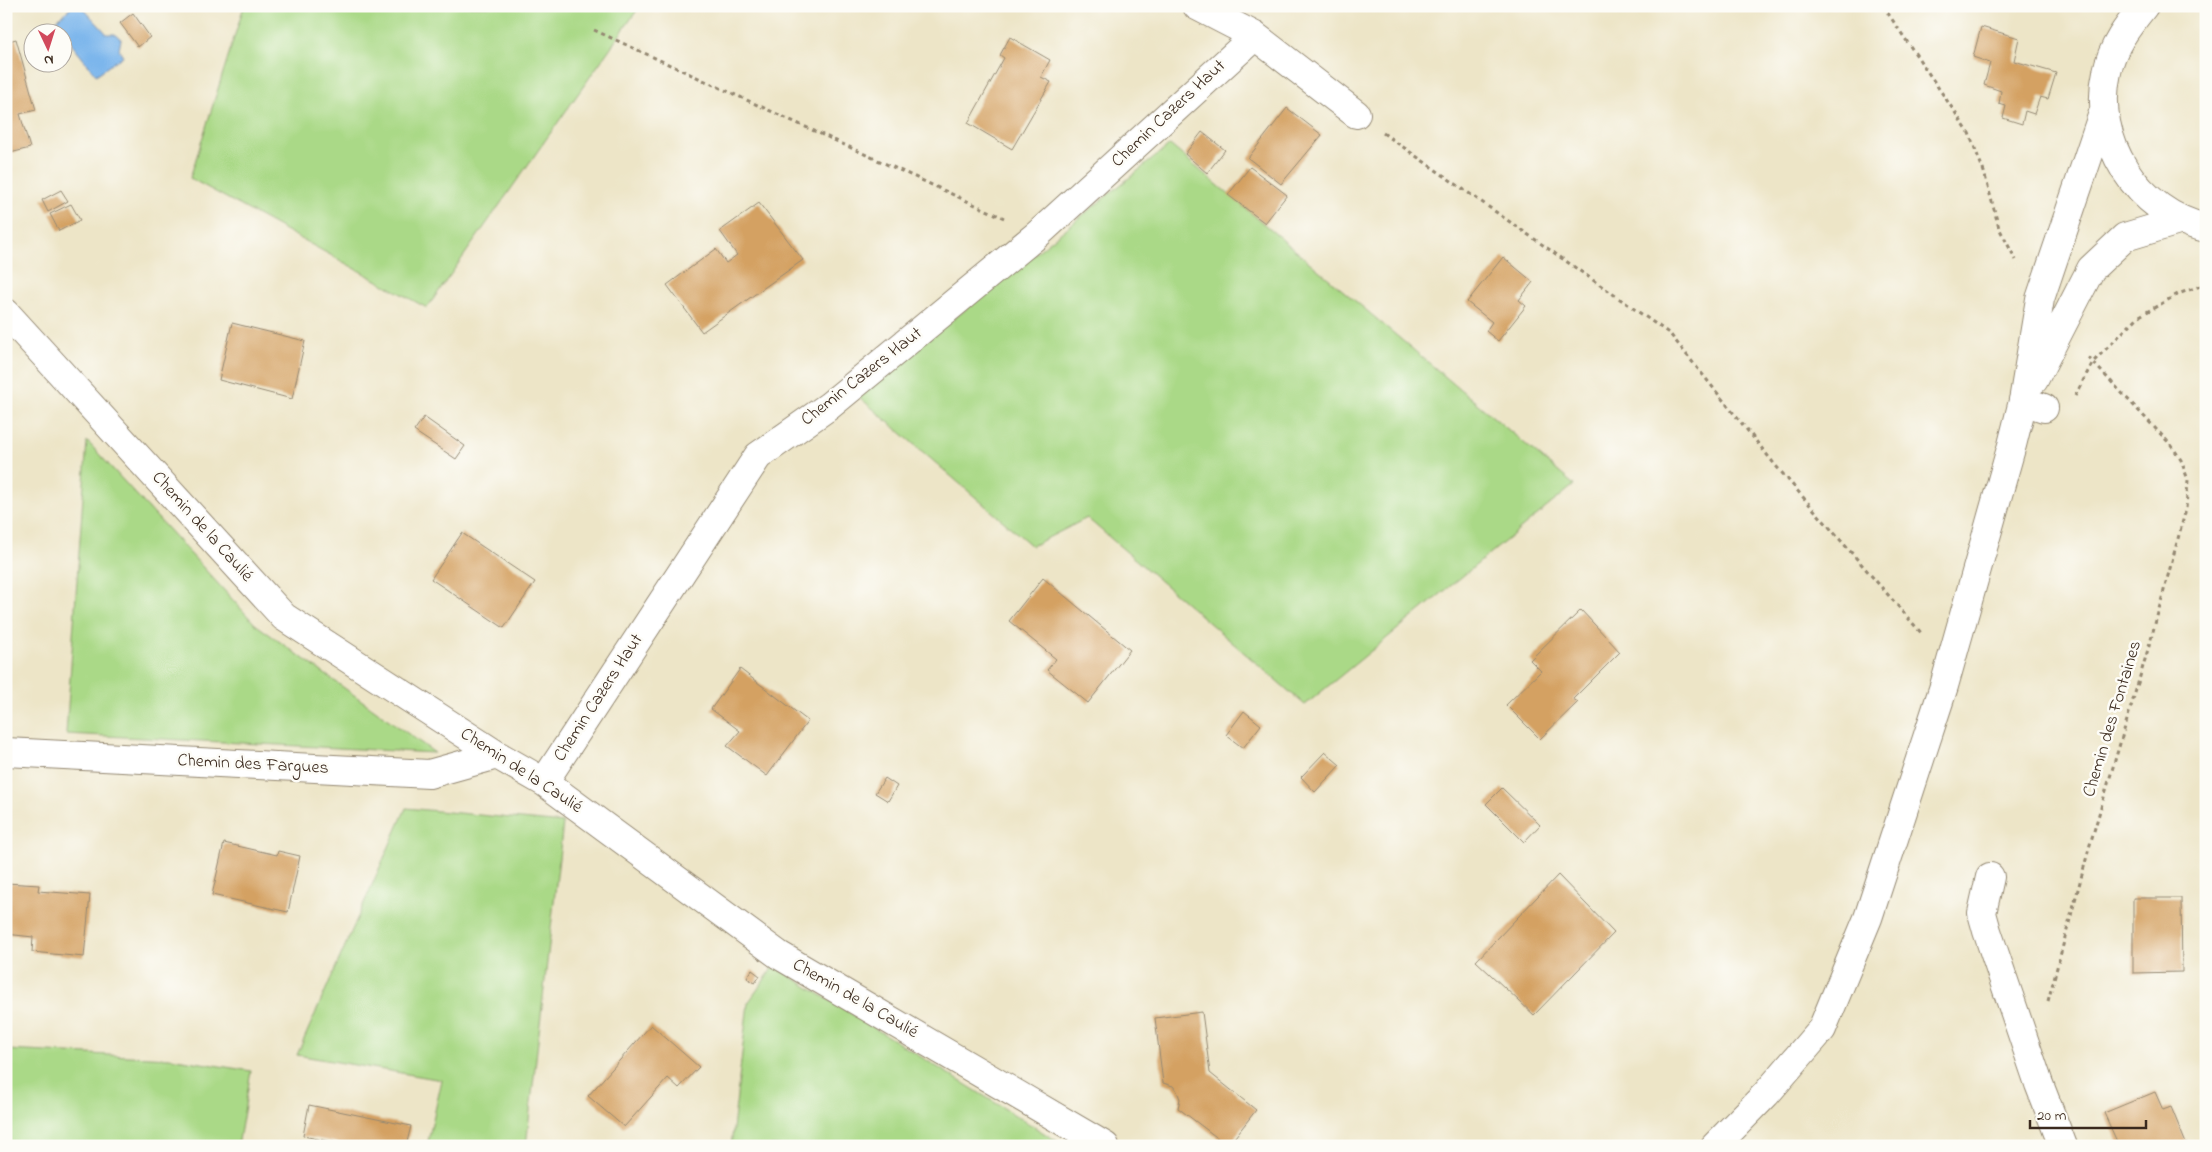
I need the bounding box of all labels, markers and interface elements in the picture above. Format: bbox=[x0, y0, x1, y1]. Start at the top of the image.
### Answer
north arrow bbox=[22, 22, 72, 72]
text: N bbox=[43, 49, 54, 70]
street label: Chemin Cazers Haut bbox=[1106, 54, 1232, 174]
street label: Chemin Cazers Haut bbox=[796, 321, 928, 433]
street label: Chemin de la Caulié bbox=[145, 466, 260, 589]
street label: Chemin Cazers Haut bbox=[548, 629, 650, 767]
street label: Chemin des Fontaines bbox=[2077, 638, 2149, 800]
street label: Chemin de la Caulié bbox=[455, 722, 588, 821]
street label: Chemin des Fargues bbox=[177, 748, 329, 783]
street label: Chemin de la Caulié bbox=[787, 952, 923, 1046]
scale bar bbox=[2030, 1097, 2146, 1129]
text: 20 m bbox=[2037, 1105, 2067, 1127]

